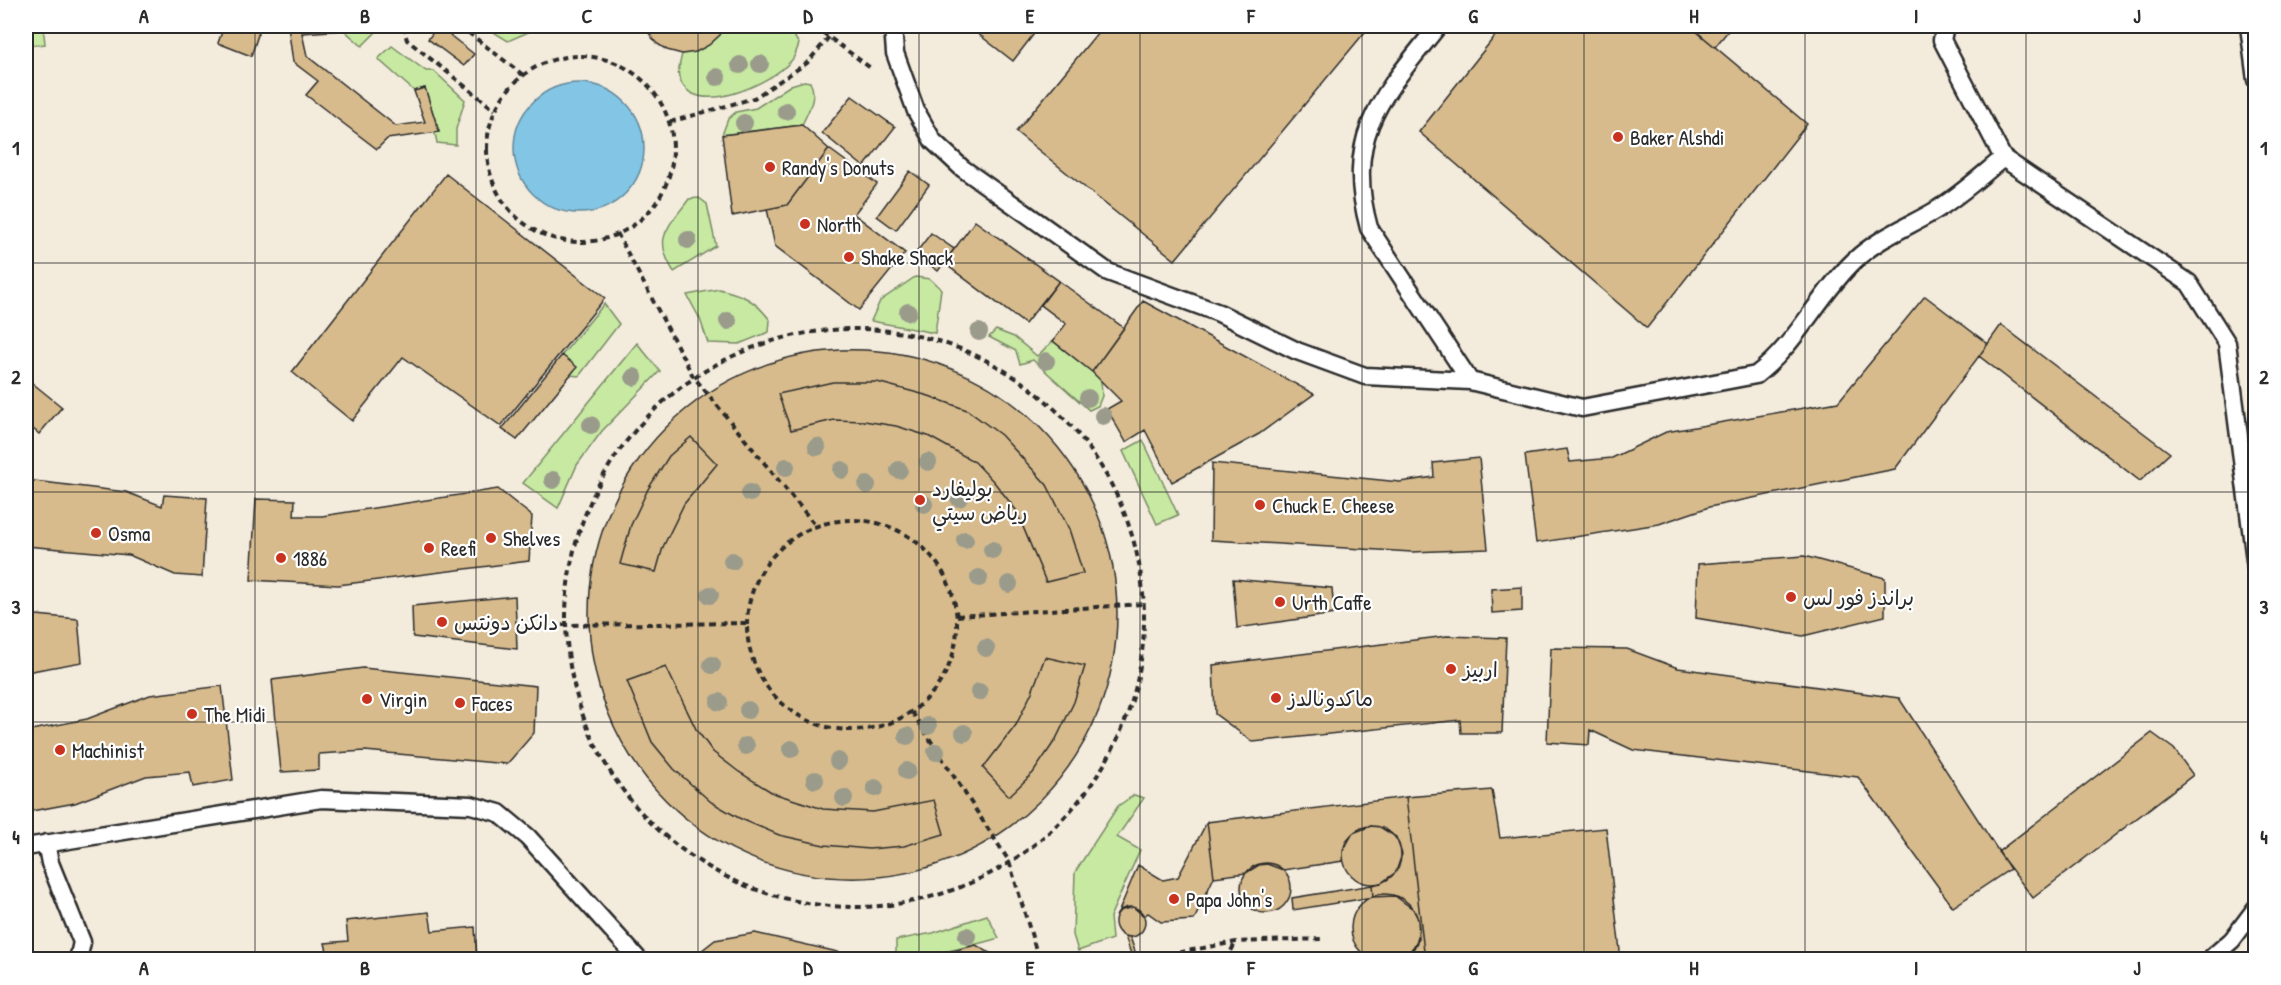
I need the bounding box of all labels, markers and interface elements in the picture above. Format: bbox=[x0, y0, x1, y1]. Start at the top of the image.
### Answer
text: A bbox=[139, 2, 149, 29]
text: B bbox=[360, 2, 370, 29]
text: C bbox=[582, 2, 593, 29]
text: D bbox=[803, 2, 813, 29]
text: E bbox=[1026, 2, 1035, 29]
text: F bbox=[1246, 2, 1256, 29]
text: G bbox=[1468, 2, 1478, 29]
text: H bbox=[1689, 2, 1699, 29]
text: I bbox=[1914, 2, 1918, 29]
text: J bbox=[2133, 2, 2141, 29]
place label: Baker Alshdi bbox=[1630, 123, 1725, 152]
marker: Baker Alshdi bbox=[1611, 130, 1625, 144]
text: 1 bbox=[12, 134, 20, 161]
text: 1 bbox=[2260, 134, 2268, 161]
place label: Randy's Donuts bbox=[782, 153, 894, 182]
marker: Randy's Donuts bbox=[763, 160, 777, 174]
place label: North bbox=[817, 210, 861, 239]
marker: North bbox=[798, 217, 812, 231]
place label: Shake Shack bbox=[861, 243, 953, 272]
marker: Shake Shack bbox=[842, 250, 856, 264]
text: 2 bbox=[11, 363, 21, 390]
text: 2 bbox=[2259, 363, 2269, 390]
place label: بوليفارد رياض سيتي bbox=[932, 474, 1027, 532]
place label: Chuck E. Cheese bbox=[1272, 491, 1395, 520]
marker: بوليفارد رياض سيتي bbox=[913, 493, 927, 507]
marker: Chuck E. Cheese bbox=[1253, 498, 1267, 512]
place label: Osma bbox=[108, 519, 150, 548]
place label: Shelves bbox=[503, 524, 560, 553]
marker: Osma bbox=[89, 526, 103, 540]
marker: Shelves bbox=[484, 531, 498, 545]
place label: Reefi bbox=[441, 534, 476, 563]
marker: Reefi bbox=[422, 541, 436, 555]
place label: 1886 bbox=[293, 544, 327, 573]
marker: 1886 bbox=[274, 551, 288, 565]
place label: براندز فور لس bbox=[1803, 583, 1914, 612]
place label: Urth Caffe bbox=[1292, 588, 1372, 617]
marker: براندز فور لس bbox=[1784, 590, 1798, 604]
text: 3 bbox=[12, 593, 21, 620]
text: 3 bbox=[2260, 593, 2269, 620]
marker: Urth Caffe bbox=[1273, 595, 1287, 609]
place label: دانكن دونتس bbox=[454, 608, 558, 637]
marker: دانكن دونتس bbox=[435, 615, 449, 629]
place label: اربيز bbox=[1461, 655, 1498, 684]
marker: اربيز bbox=[1444, 662, 1458, 676]
place label: ماكدونالدز bbox=[1286, 684, 1373, 713]
place label: Virgin bbox=[379, 685, 427, 714]
place label: Faces bbox=[471, 689, 513, 718]
marker: ماكدونالدز bbox=[1269, 691, 1283, 705]
marker: Virgin bbox=[360, 692, 374, 706]
marker: Faces bbox=[453, 696, 467, 710]
place label: The Midi bbox=[204, 700, 266, 729]
marker: The Midi bbox=[185, 707, 199, 721]
place label: Machinist bbox=[72, 736, 145, 765]
marker: Machinist bbox=[53, 743, 67, 757]
text: 4 bbox=[12, 823, 20, 850]
text: 4 bbox=[2260, 823, 2268, 850]
place label: Papa John's bbox=[1186, 885, 1272, 914]
marker: Papa John's bbox=[1167, 892, 1181, 906]
text: A bbox=[139, 954, 149, 981]
text: B bbox=[360, 954, 370, 981]
text: C bbox=[582, 954, 593, 981]
text: D bbox=[803, 954, 813, 981]
text: E bbox=[1026, 954, 1035, 981]
text: F bbox=[1246, 954, 1256, 981]
text: G bbox=[1468, 954, 1478, 981]
text: H bbox=[1689, 954, 1699, 981]
text: I bbox=[1914, 954, 1918, 981]
text: J bbox=[2133, 954, 2141, 981]

